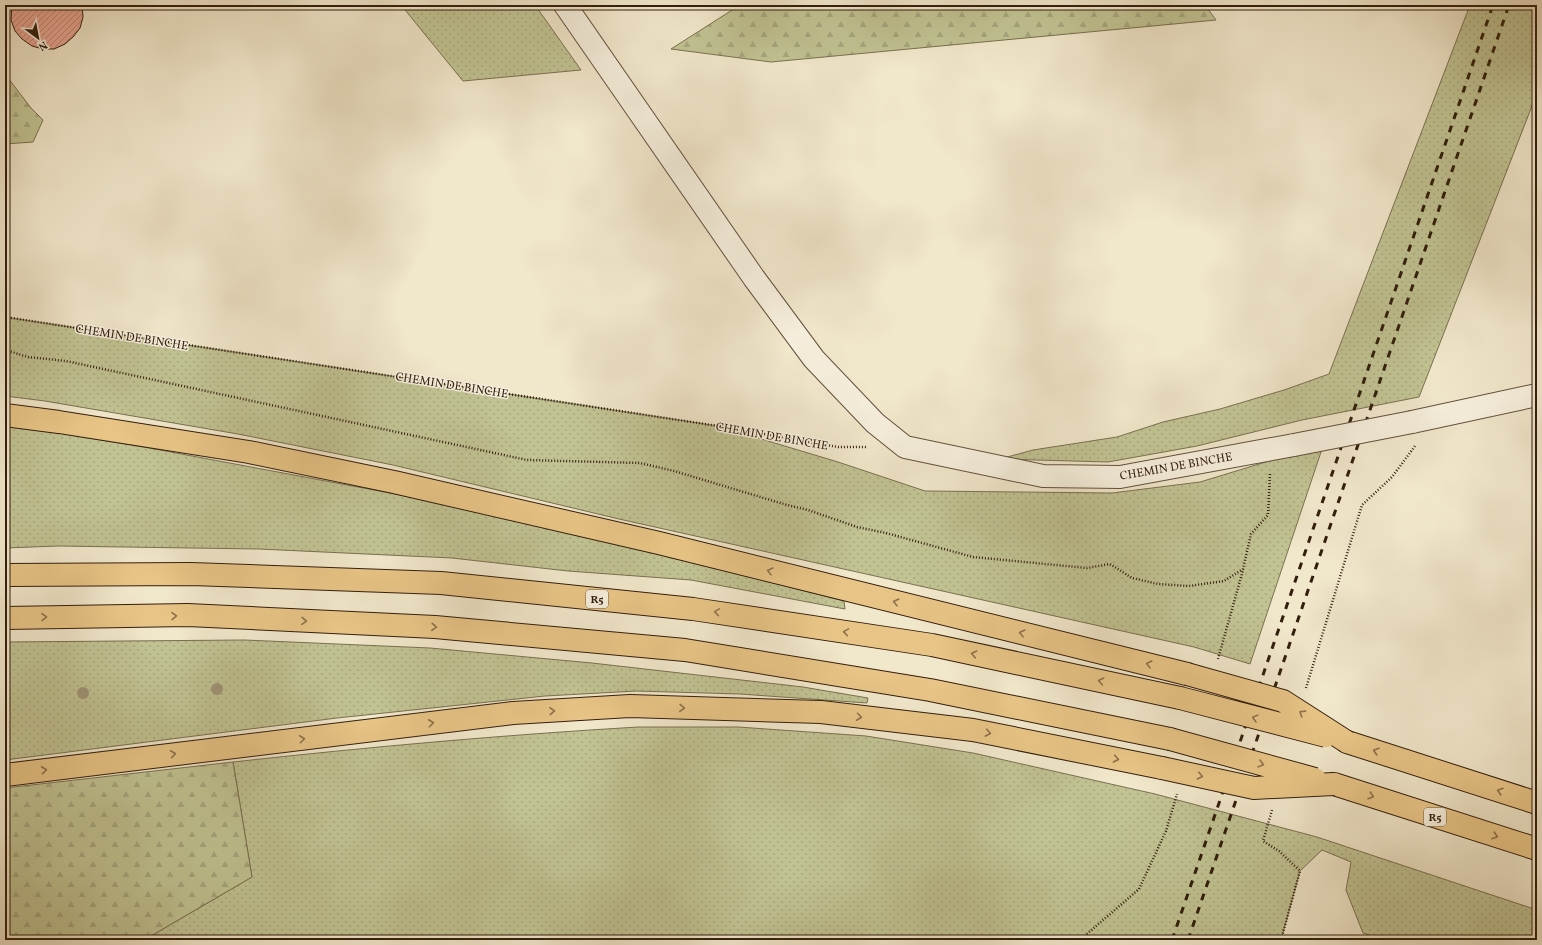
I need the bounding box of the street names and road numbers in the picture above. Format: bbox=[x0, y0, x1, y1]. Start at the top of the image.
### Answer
street label: CHEMIN DE BINCHE bbox=[74, 321, 189, 355]
street label: CHEMIN DE BINCHE bbox=[394, 369, 509, 403]
street label: CHEMIN DE BINCHE bbox=[714, 419, 829, 455]
street label: CHEMIN DE BINCHE bbox=[1119, 449, 1234, 485]
road number: R5 bbox=[586, 590, 608, 608]
road number: R5 bbox=[1424, 808, 1446, 826]

